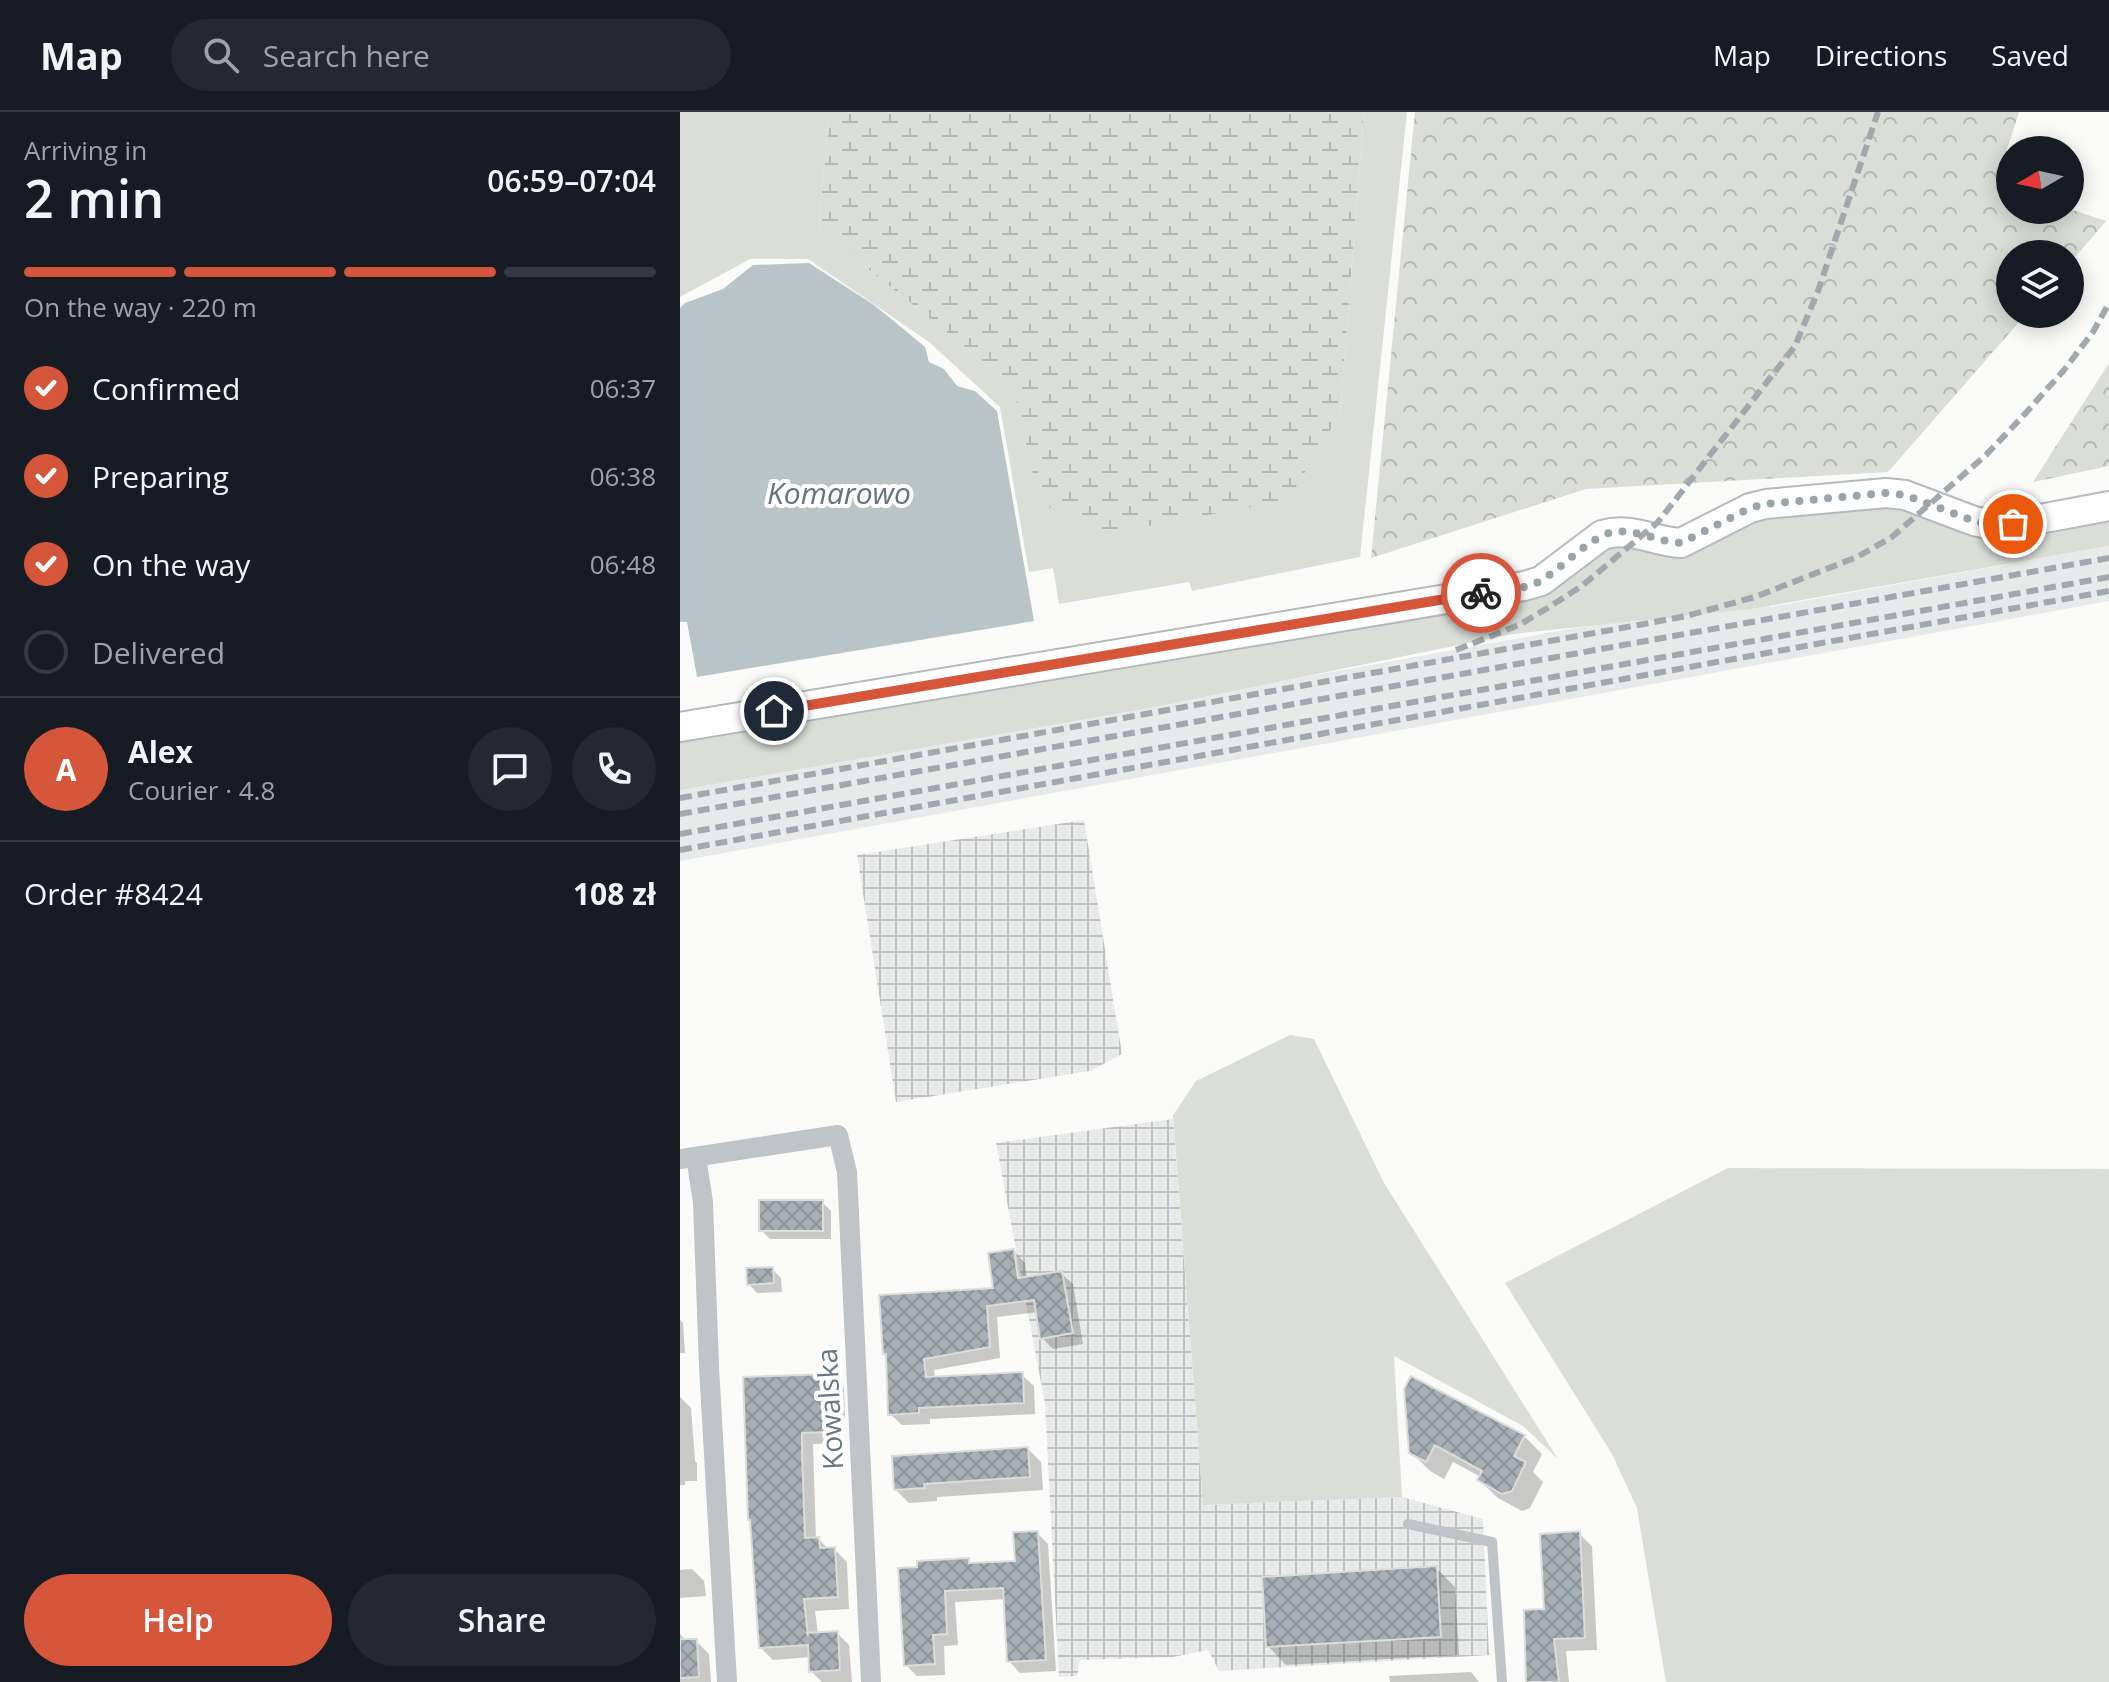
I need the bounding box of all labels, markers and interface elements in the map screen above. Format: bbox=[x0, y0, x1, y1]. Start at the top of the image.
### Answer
search box bbox=[171, 19, 731, 91]
text: Map bbox=[40, 29, 123, 81]
icon: search bbox=[199, 33, 243, 77]
text: Search here bbox=[263, 35, 430, 76]
text: Map bbox=[1713, 36, 1771, 74]
text: Directions bbox=[1815, 36, 1947, 74]
text: Saved bbox=[1991, 36, 2069, 74]
text: Arriving in bbox=[24, 132, 147, 168]
north arrow bbox=[1996, 136, 2084, 224]
map controls bbox=[1996, 136, 2084, 328]
text: 06:59–07:04 bbox=[487, 160, 656, 201]
text: 2 min bbox=[24, 162, 164, 233]
button: layers bbox=[1996, 240, 2084, 328]
text: On the way · 220 m bbox=[24, 289, 257, 325]
icon: check bbox=[24, 366, 68, 410]
text: Confirmed bbox=[92, 368, 240, 409]
text: 06:37 bbox=[590, 370, 656, 406]
icon: check bbox=[24, 454, 68, 498]
text: Preparing bbox=[92, 456, 229, 497]
text: 06:38 bbox=[590, 458, 656, 494]
water label: Komarowo bbox=[767, 472, 911, 513]
pin bbox=[1979, 490, 2047, 558]
icon: bag bbox=[1991, 502, 2035, 546]
icon: check bbox=[24, 542, 68, 586]
text: On the way bbox=[92, 544, 250, 585]
text: 06:48 bbox=[590, 546, 656, 582]
courier bbox=[1441, 553, 1521, 633]
icon: bike bbox=[1459, 571, 1503, 615]
text: Delivered bbox=[92, 632, 225, 673]
pin bbox=[740, 677, 808, 745]
icon: home bbox=[752, 689, 796, 733]
button: chat bbox=[468, 727, 552, 811]
button: phone bbox=[572, 727, 656, 811]
text: Alex bbox=[128, 731, 193, 772]
text: A bbox=[56, 749, 76, 790]
text: Courier · 4.8 bbox=[128, 772, 275, 808]
text: Order #8424 bbox=[24, 873, 203, 914]
text: 108 zł bbox=[573, 873, 656, 914]
street label: Kowalska bbox=[807, 1347, 851, 1471]
button: Help bbox=[24, 1574, 332, 1666]
button: Share bbox=[348, 1574, 656, 1666]

